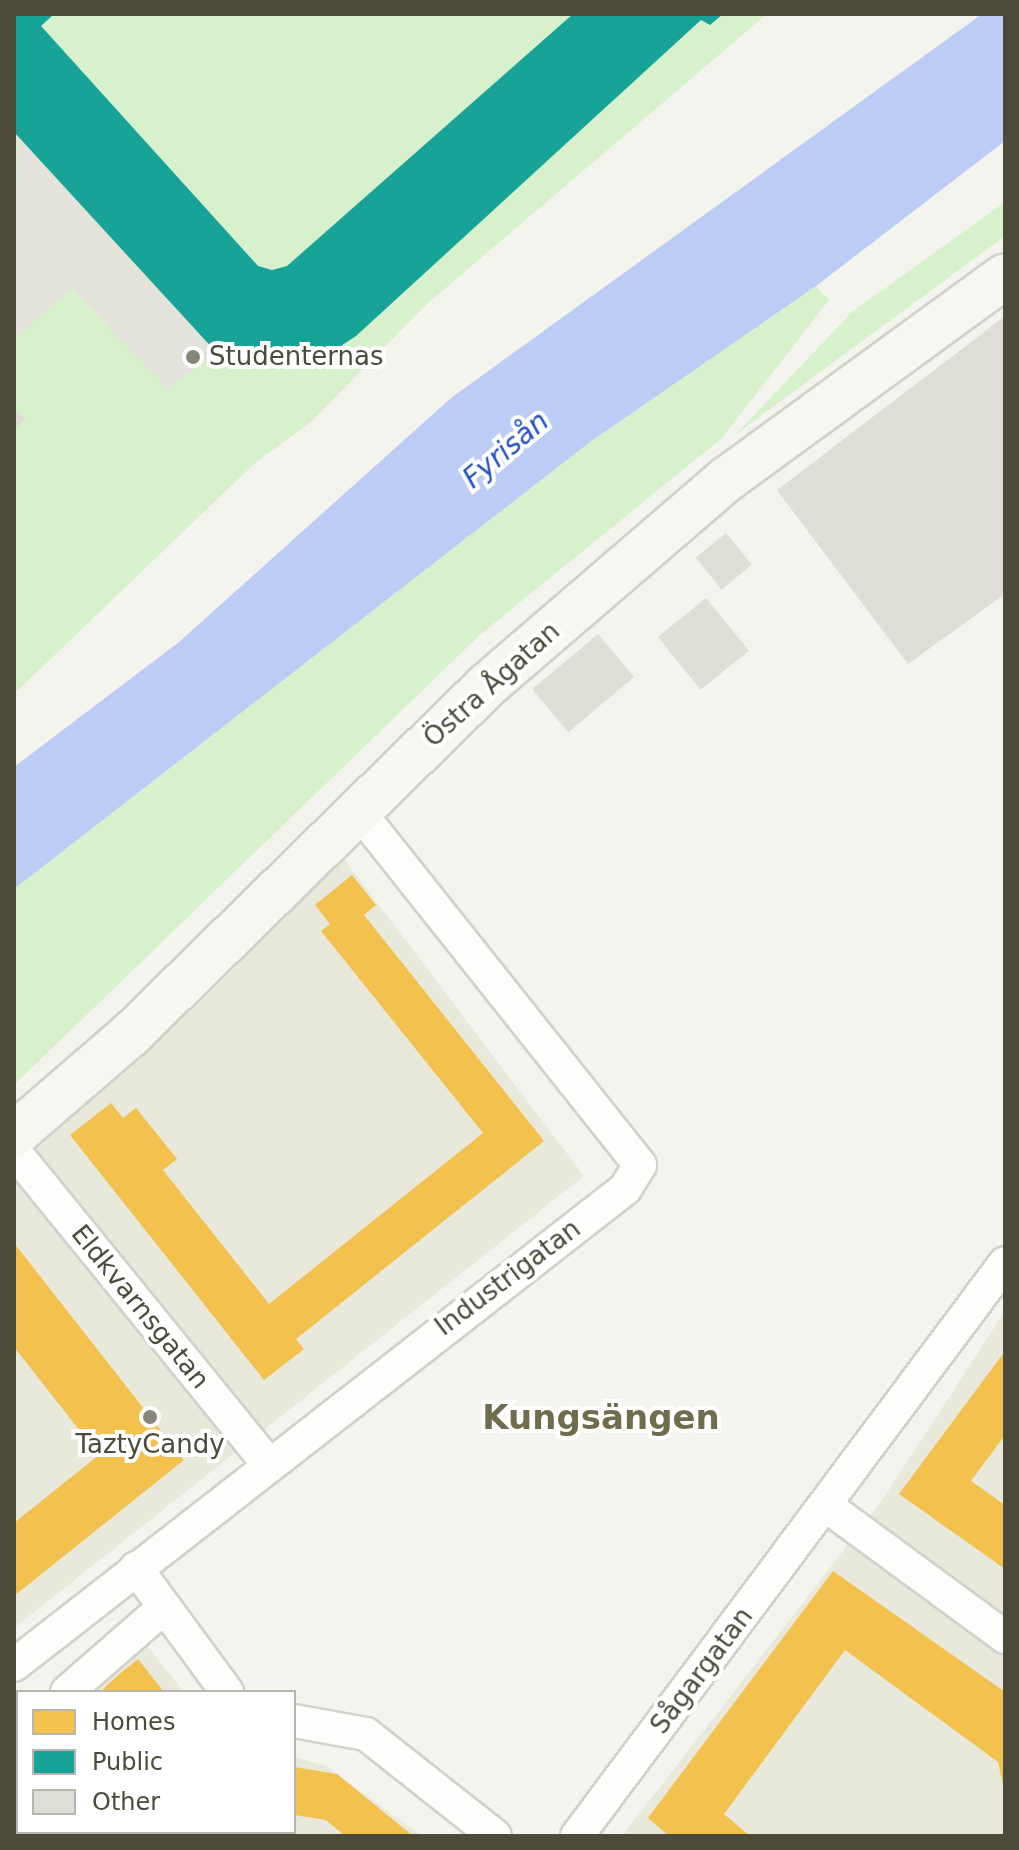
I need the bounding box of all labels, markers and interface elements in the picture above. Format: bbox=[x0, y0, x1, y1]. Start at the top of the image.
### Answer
place label: Studenternas bbox=[209, 341, 384, 373]
marker: Studenternas bbox=[184, 348, 202, 366]
water label: Fyrisån bbox=[456, 405, 556, 495]
street label: Östra Ågatan bbox=[418, 616, 566, 754]
street label: Industrigatan bbox=[429, 1213, 587, 1343]
street label: Eldkvarnsgatan bbox=[64, 1219, 216, 1395]
district label: Kungsängen bbox=[482, 1398, 720, 1438]
marker: TaztyCandy bbox=[141, 1408, 159, 1426]
place label: TaztyCandy bbox=[75, 1429, 225, 1461]
street label: Sågargatan bbox=[644, 1602, 760, 1740]
legend bbox=[16, 1690, 296, 1834]
text: Homes bbox=[92, 1708, 175, 1736]
text: Public bbox=[92, 1748, 163, 1776]
text: Other bbox=[92, 1788, 160, 1816]

